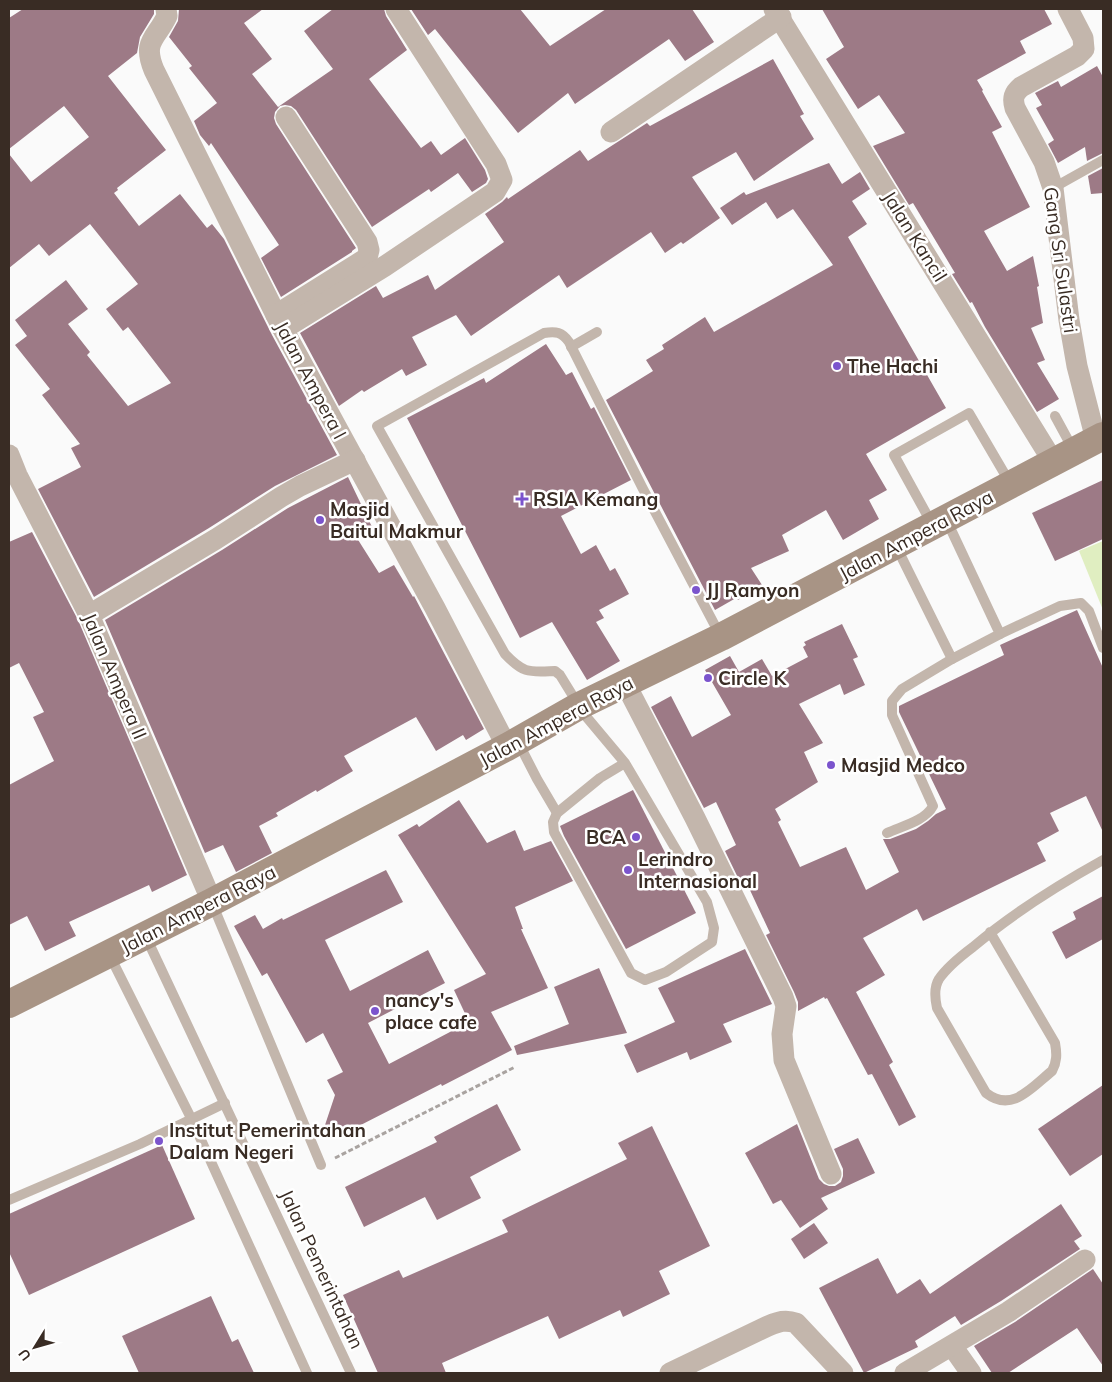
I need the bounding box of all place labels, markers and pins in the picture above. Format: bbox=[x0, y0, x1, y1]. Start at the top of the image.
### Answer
place label: The Hachi bbox=[847, 354, 938, 378]
marker: The Hachi bbox=[831, 360, 843, 372]
place label: RSIA Kemang bbox=[533, 487, 658, 511]
marker: RSIA Kemang bbox=[515, 492, 529, 506]
place label: Masjid Baitul Makmur bbox=[330, 497, 464, 543]
marker: Masjid Baitul Makmur bbox=[314, 514, 326, 526]
place label: JJ Ramyon bbox=[706, 578, 799, 602]
marker: JJ Ramyon bbox=[690, 584, 702, 596]
place label: Circle K bbox=[718, 666, 787, 690]
marker: Circle K bbox=[702, 672, 714, 684]
place label: Masjid Medco bbox=[841, 753, 965, 777]
marker: Masjid Medco bbox=[825, 759, 837, 771]
place label: BCA bbox=[586, 825, 627, 849]
marker: BCA bbox=[630, 831, 642, 843]
place label: Lerindro Internasional bbox=[638, 847, 757, 893]
marker: Lerindro Internasional bbox=[622, 864, 634, 876]
place label: nancy's place cafe bbox=[385, 988, 477, 1034]
marker: nancy's place cafe bbox=[369, 1005, 381, 1017]
place label: Institut Pemerintahan Dalam Negeri bbox=[169, 1118, 366, 1164]
marker: Institut Pemerintahan Dalam Negeri bbox=[153, 1135, 165, 1147]

